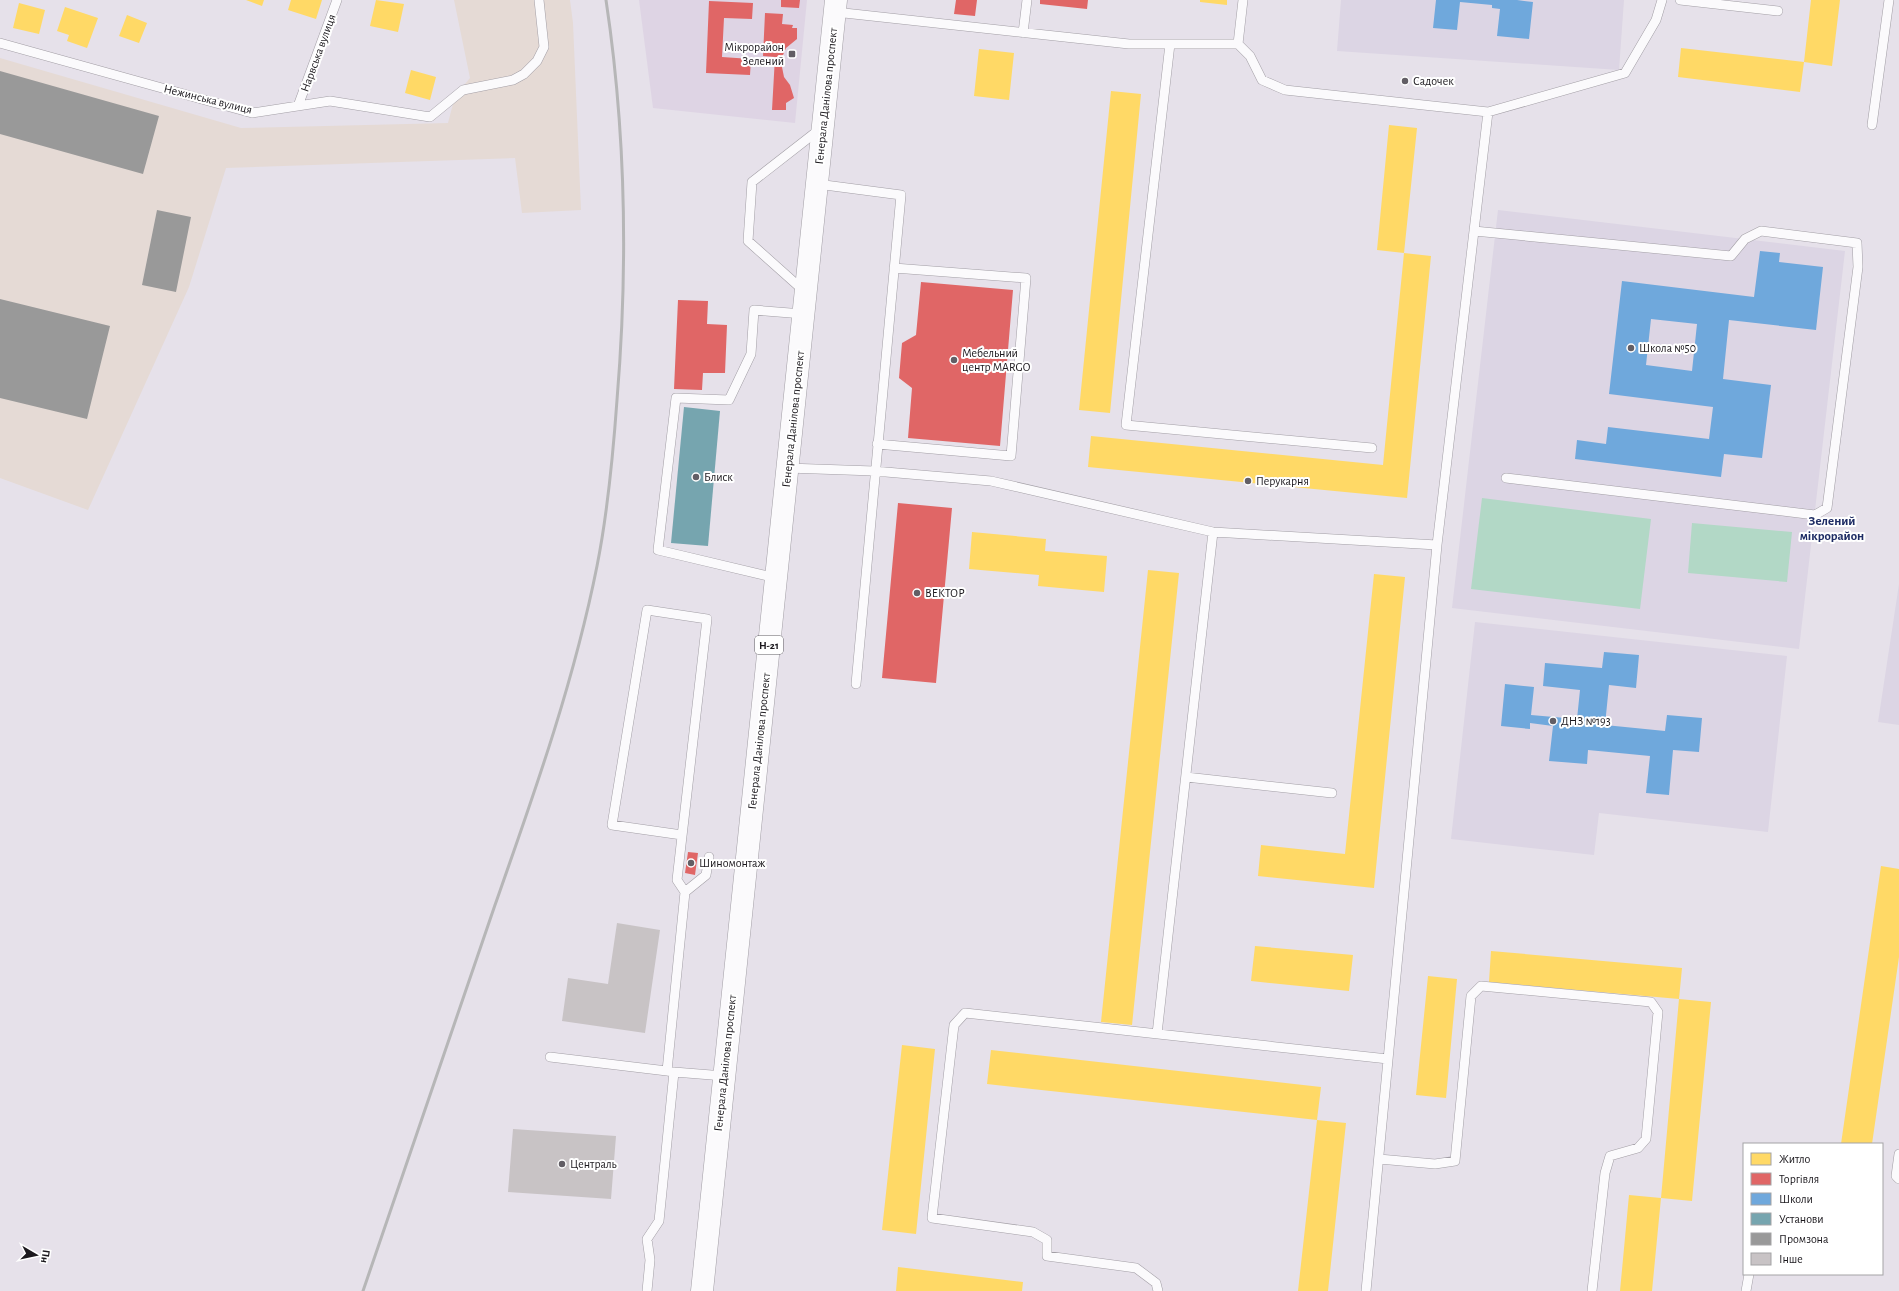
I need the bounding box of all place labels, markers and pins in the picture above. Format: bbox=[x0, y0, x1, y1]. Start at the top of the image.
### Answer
place label: Мікрорайон Зелений bbox=[724, 41, 784, 67]
marker: Мікрорайон Зелений bbox=[787, 49, 797, 59]
place label: Садочек bbox=[1413, 75, 1454, 87]
marker: Садочек bbox=[1400, 76, 1410, 86]
place label: Школа №50 bbox=[1639, 342, 1696, 354]
marker: Школа №50 bbox=[1626, 343, 1636, 353]
place label: Мебельний центр MARGO bbox=[962, 347, 1031, 373]
marker: Мебельний центр MARGO bbox=[949, 355, 959, 365]
place label: Блиск bbox=[704, 471, 733, 483]
marker: Блиск bbox=[691, 472, 701, 482]
place label: Перукарня bbox=[1256, 475, 1309, 488]
marker: Перукарня bbox=[1243, 476, 1253, 486]
place label: ВЕКТОР bbox=[925, 587, 965, 599]
marker: ВЕКТОР bbox=[912, 588, 922, 598]
place label: ДНЗ №193 bbox=[1561, 715, 1611, 727]
marker: ДНЗ №193 bbox=[1548, 716, 1558, 726]
place label: Шиномонтаж bbox=[699, 857, 766, 869]
marker: Шиномонтаж bbox=[686, 858, 696, 868]
place label: Централь bbox=[570, 1158, 617, 1170]
marker: Централь bbox=[557, 1159, 567, 1169]

